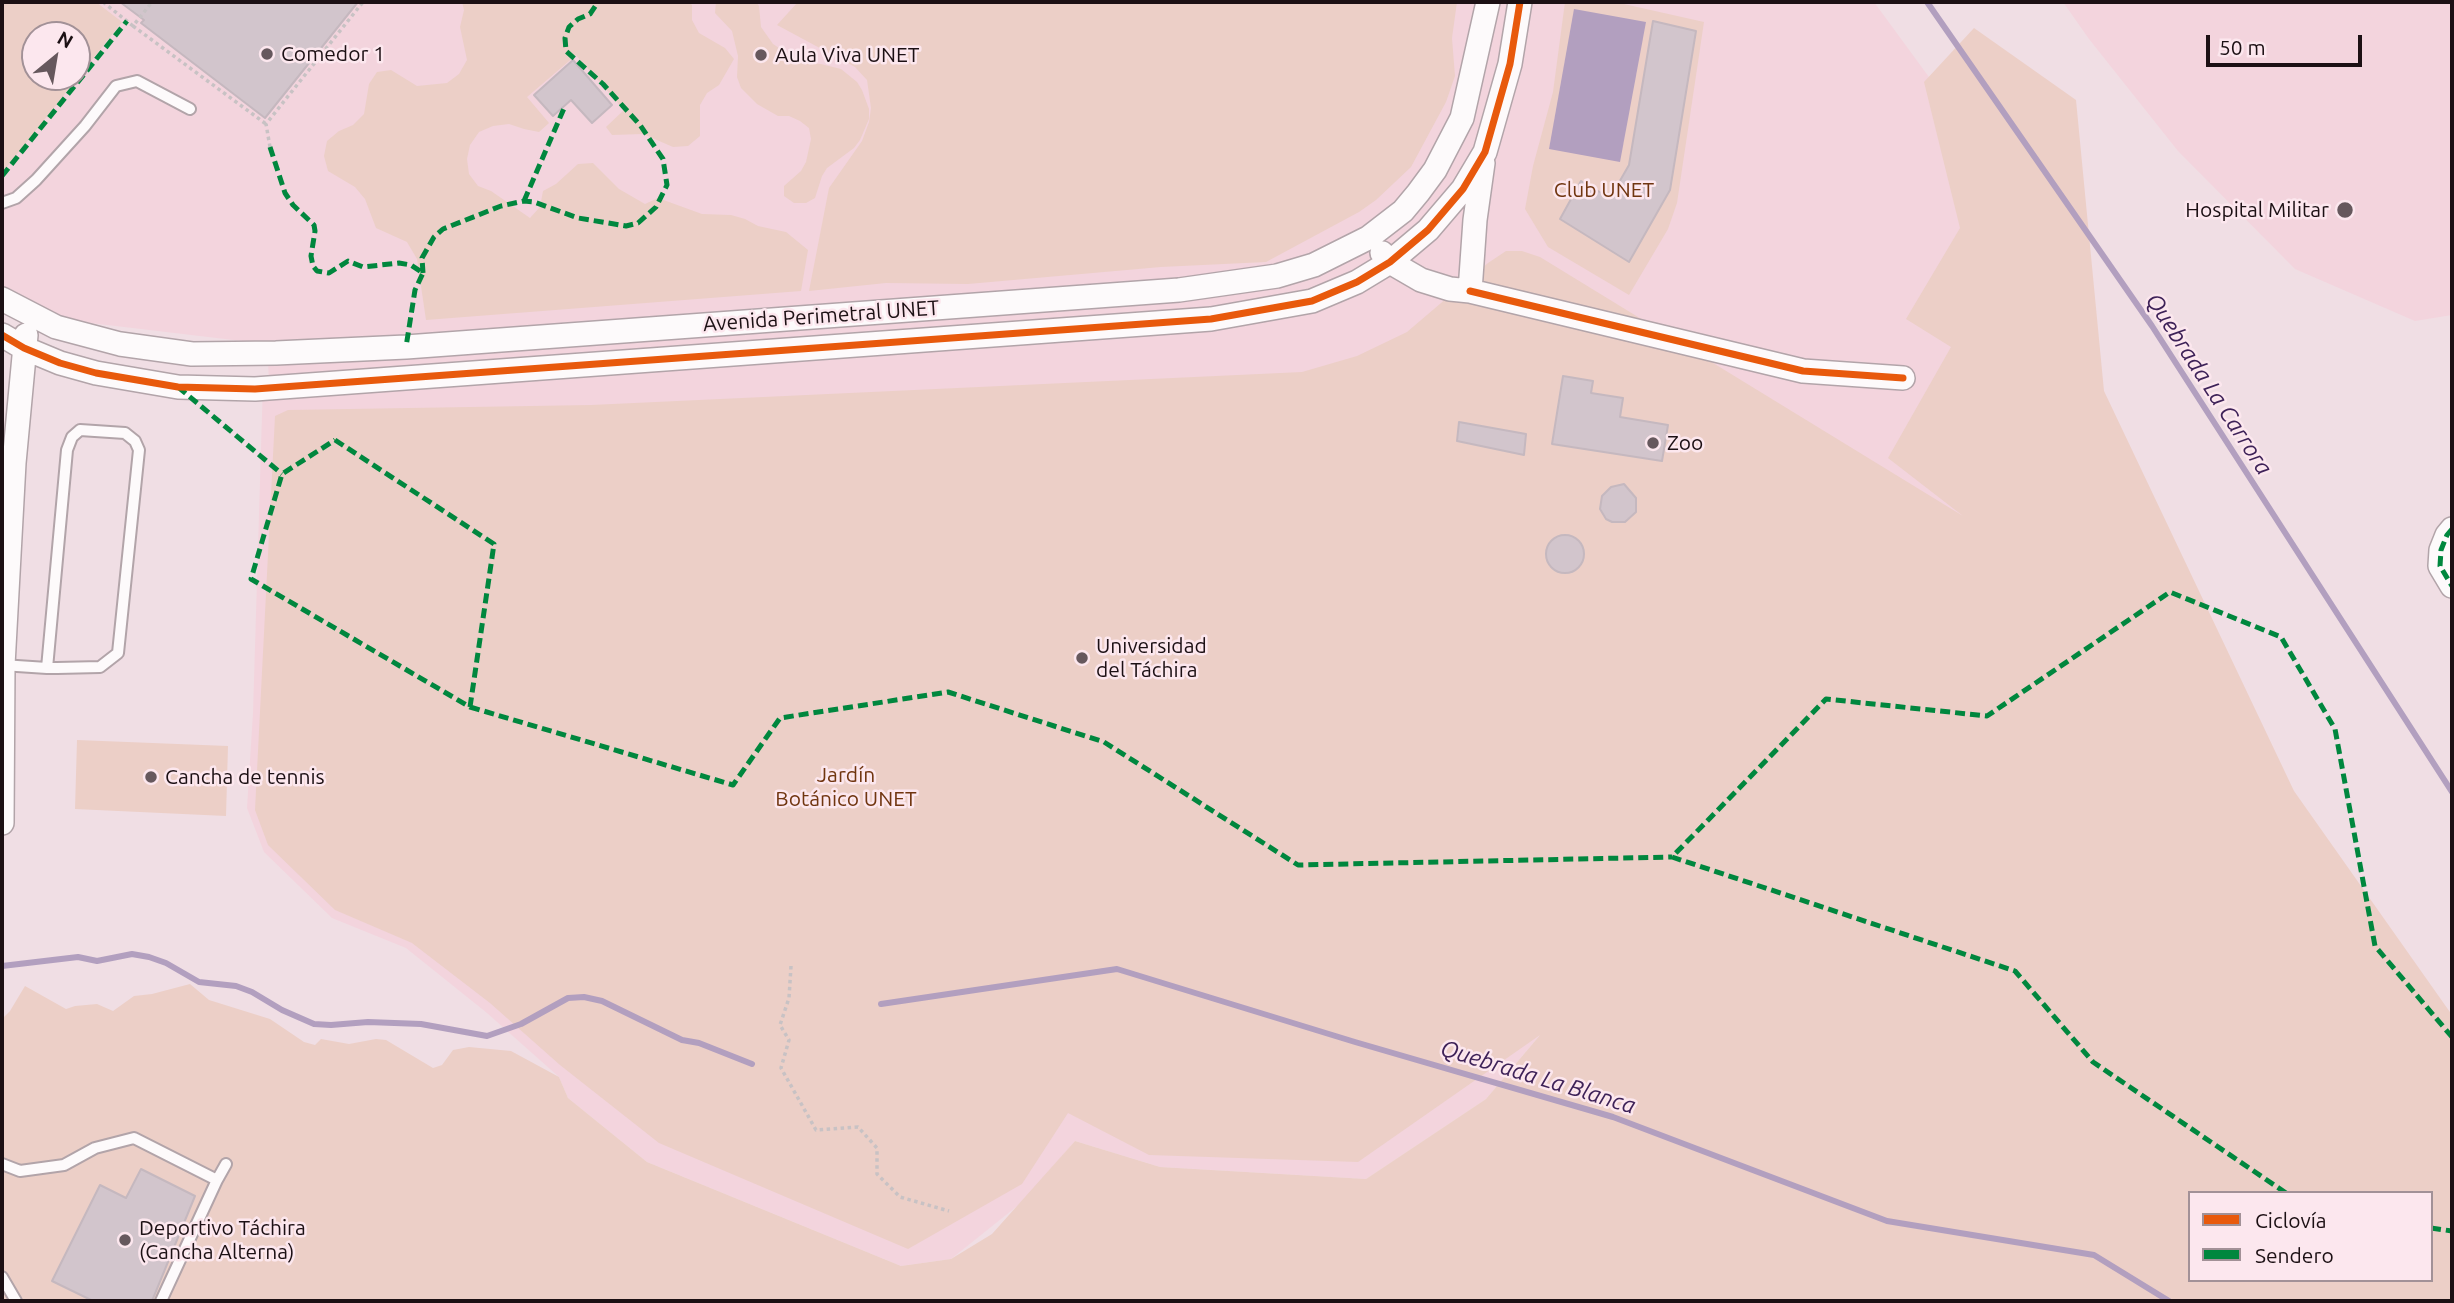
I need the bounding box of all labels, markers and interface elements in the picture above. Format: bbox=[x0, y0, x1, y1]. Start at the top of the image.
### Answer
north arrow bbox=[21, 21, 91, 91]
scale bar bbox=[2209, 21, 2365, 65]
text: N bbox=[54, 26, 77, 53]
text: 50 m bbox=[2219, 35, 2266, 59]
place label: Comedor 1 bbox=[281, 41, 385, 67]
place label: Aula Viva UNET bbox=[775, 42, 919, 68]
marker: Comedor 1 bbox=[259, 46, 275, 62]
marker: Aula Viva UNET bbox=[753, 47, 769, 63]
park label: Club UNET bbox=[1554, 177, 1654, 203]
place label: Hospital Militar bbox=[2185, 197, 2329, 223]
marker: Hospital Militar bbox=[2335, 200, 2355, 220]
water label: Quebrada La Carrora bbox=[2140, 288, 2278, 480]
street label: Avenida Perimetral UNET bbox=[702, 295, 940, 337]
place label: Zoo bbox=[1667, 430, 1703, 456]
marker: Zoo bbox=[1645, 435, 1661, 451]
place label: Universidad del Táchira bbox=[1096, 633, 1207, 683]
marker: Universidad del Táchira bbox=[1074, 650, 1090, 666]
park label: Jardín Botánico UNET bbox=[775, 762, 917, 812]
place label: Cancha de tennis bbox=[165, 764, 325, 790]
marker: Cancha de tennis bbox=[143, 769, 159, 785]
water label: Quebrada La Blanca bbox=[1437, 1034, 1639, 1120]
legend bbox=[2188, 1191, 2433, 1282]
text: Ciclovía bbox=[2255, 1208, 2327, 1232]
place label: Deportivo Táchira (Cancha Alterna) bbox=[139, 1215, 306, 1265]
marker: Deportivo Táchira (Cancha Alterna) bbox=[117, 1232, 133, 1248]
text: Sendero bbox=[2255, 1243, 2334, 1267]

